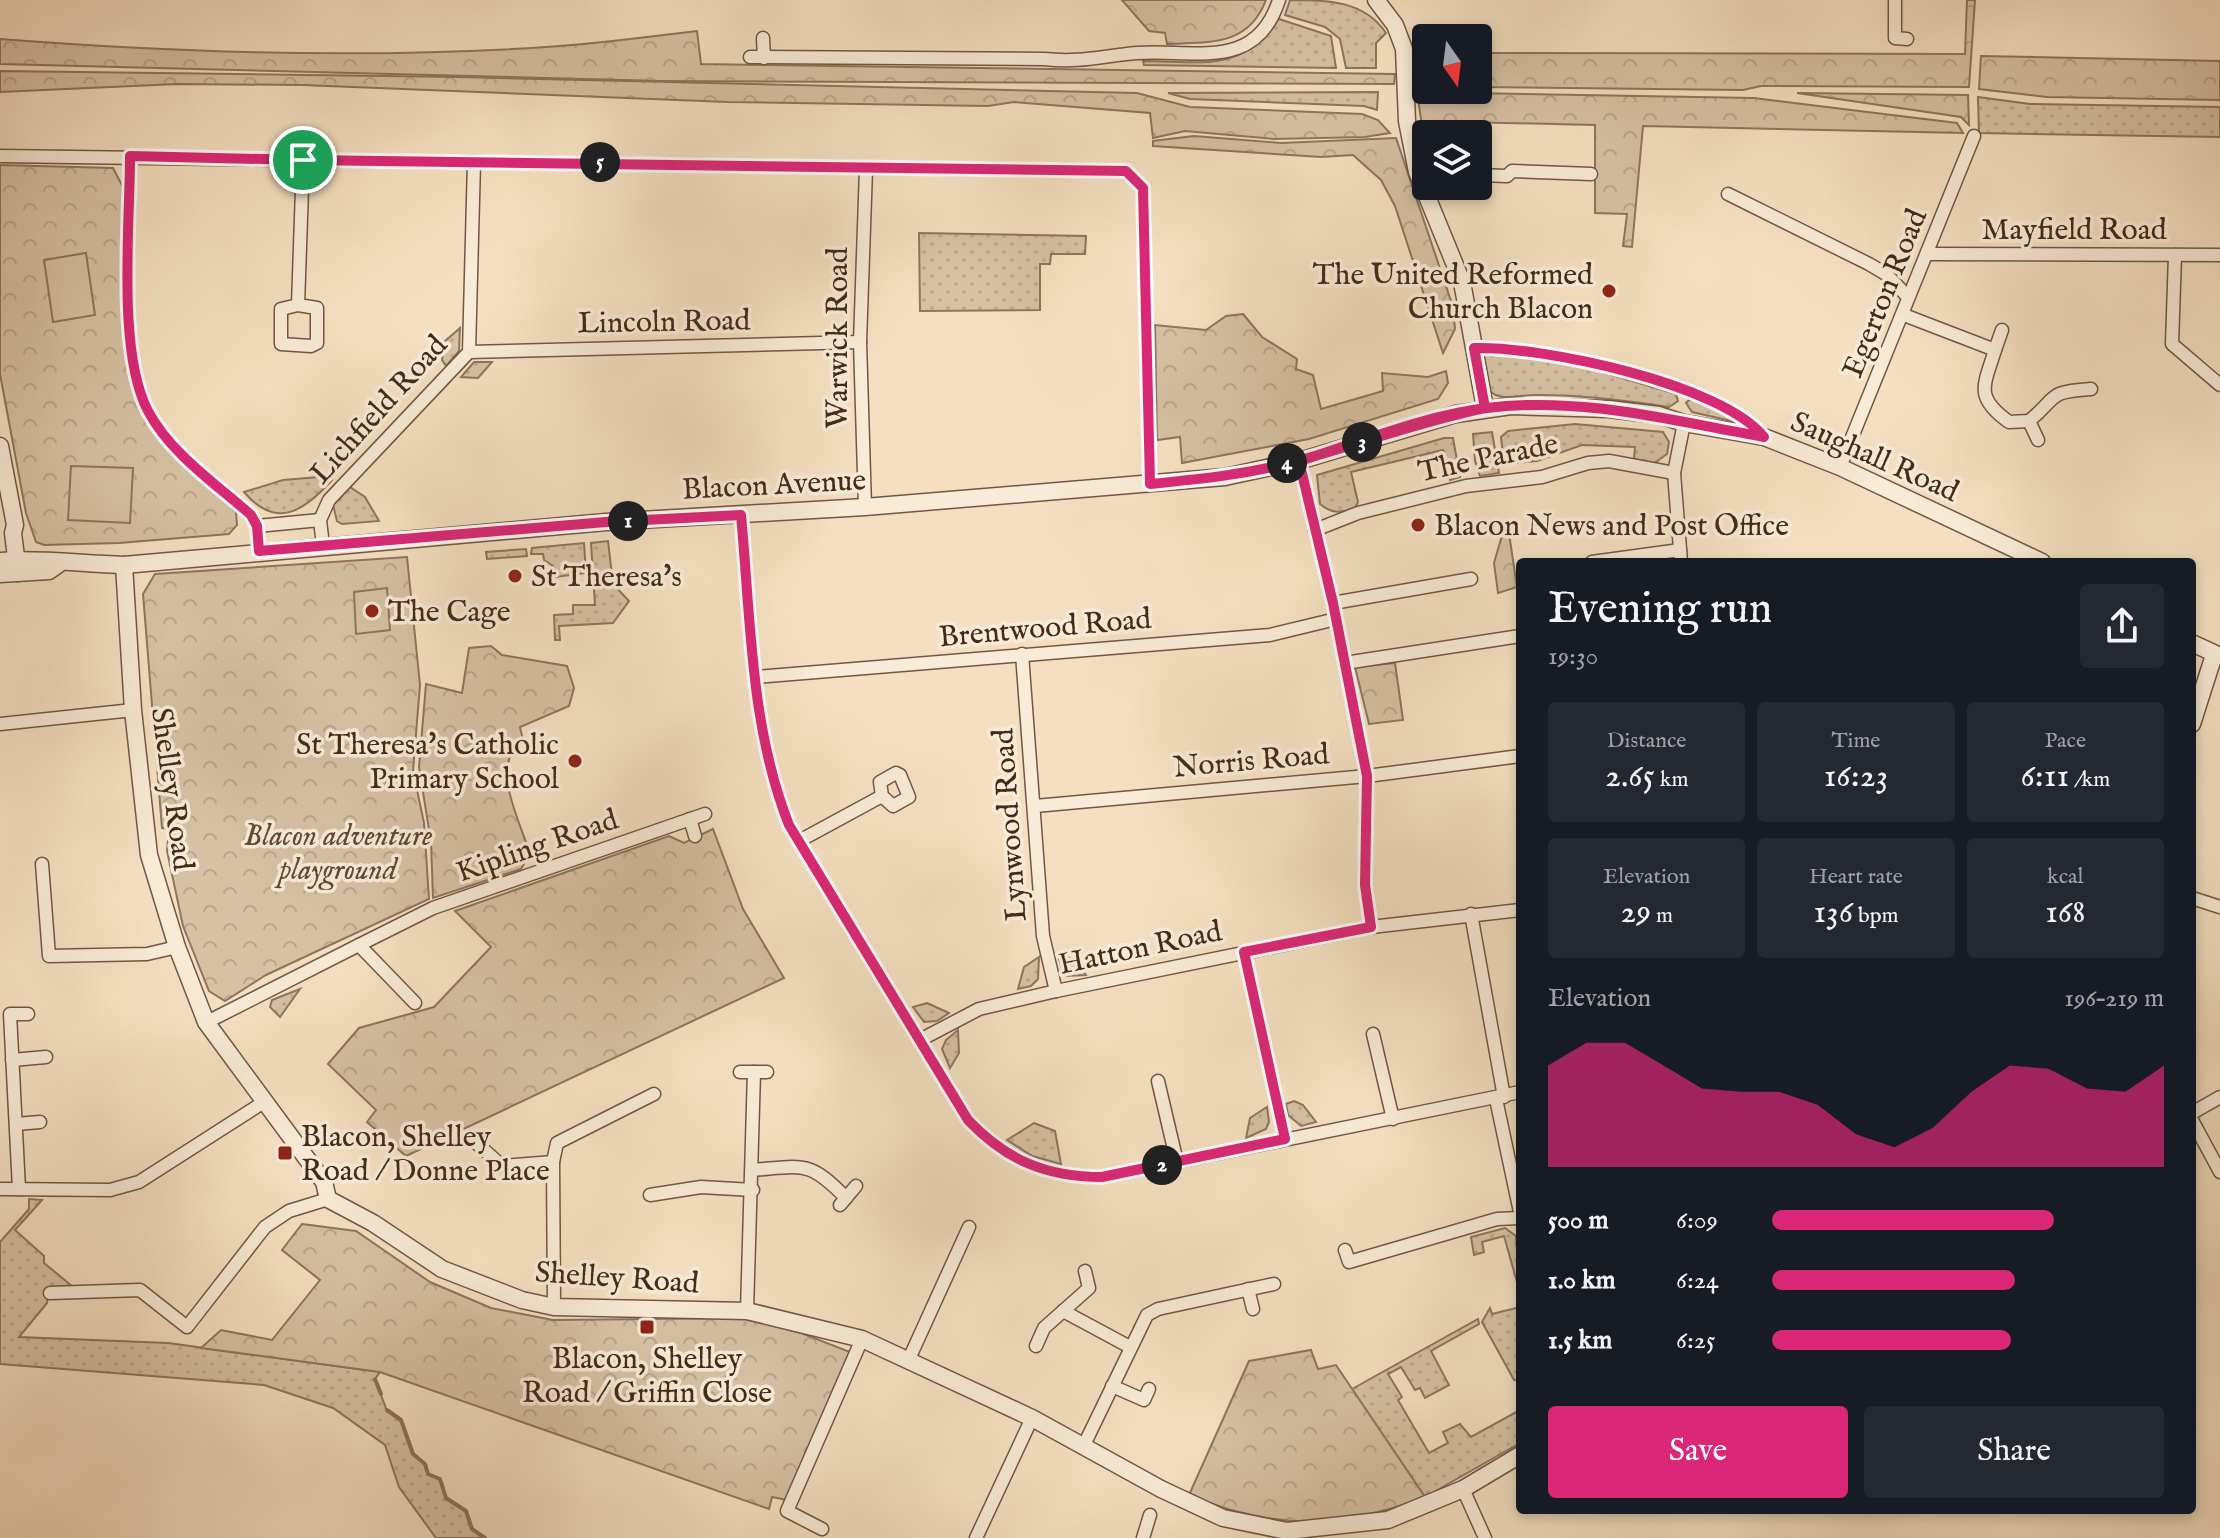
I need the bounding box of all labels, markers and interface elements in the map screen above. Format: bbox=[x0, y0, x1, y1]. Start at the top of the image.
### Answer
north arrow bbox=[1412, 24, 1492, 104]
map controls bbox=[1412, 24, 1492, 200]
button: layers bbox=[1412, 120, 1492, 200]
pin bbox=[269, 126, 337, 194]
icon: arrive bbox=[281, 138, 325, 182]
pin: 5 bbox=[580, 142, 620, 182]
text: 5 bbox=[596, 148, 604, 176]
street label: Egerton Road bbox=[1835, 203, 1937, 384]
street label: Mayfield Road bbox=[1981, 212, 2168, 250]
street label: Warwick Road bbox=[820, 246, 858, 429]
place label: The United Reformed Church Blacon bbox=[1313, 257, 1594, 329]
marker: The United Reformed Church Blacon bbox=[1600, 282, 1618, 300]
street label: Lincoln Road bbox=[577, 302, 752, 344]
street label: Lichfield Road bbox=[303, 327, 457, 493]
street label: Saughall Road bbox=[1784, 404, 1965, 512]
pin: 3 bbox=[1342, 422, 1382, 462]
street label: The Parade bbox=[1415, 426, 1562, 492]
text: 3 bbox=[1358, 428, 1366, 456]
pin: 4 bbox=[1267, 443, 1307, 483]
text: 4 bbox=[1282, 449, 1292, 477]
street label: Blacon Avenue bbox=[681, 462, 867, 510]
pin: 1 bbox=[608, 501, 648, 541]
text: 1 bbox=[624, 507, 632, 535]
place label: Blacon News and Post Office bbox=[1434, 508, 1789, 546]
marker: Blacon News and Post Office bbox=[1409, 516, 1427, 534]
place label: St Theresa's bbox=[531, 559, 682, 597]
marker: St Theresa's bbox=[506, 567, 524, 585]
text: Evening run bbox=[1548, 582, 1772, 638]
button: share bbox=[2080, 584, 2164, 668]
place label: The Cage bbox=[388, 594, 511, 632]
street label: Brentwood Road bbox=[937, 601, 1154, 657]
marker: The Cage bbox=[363, 602, 381, 620]
text: 19:30 bbox=[1548, 640, 1598, 673]
street label: Shelley Road bbox=[141, 705, 201, 874]
street label: Lynwood Road bbox=[985, 726, 1037, 923]
place label: St Theresa's Catholic Primary School bbox=[296, 727, 560, 799]
text: Distance bbox=[1607, 727, 1686, 755]
text: Time bbox=[1832, 727, 1880, 755]
text: Pace bbox=[2045, 727, 2086, 755]
street label: Norris Road bbox=[1172, 736, 1332, 788]
marker: St Theresa's Catholic Primary School bbox=[566, 752, 584, 770]
text: 2.65 bbox=[1605, 755, 1655, 798]
text: 16:23 bbox=[1824, 755, 1888, 798]
text: 6:11 bbox=[2020, 755, 2069, 798]
text: km bbox=[1655, 766, 1688, 794]
text: /km bbox=[2069, 766, 2110, 794]
street label: Kipling Road bbox=[452, 801, 624, 892]
park label: Blacon adventure playground bbox=[244, 818, 432, 890]
text: Elevation bbox=[1603, 863, 1690, 891]
text: Heart rate bbox=[1809, 863, 1903, 891]
text: kcal bbox=[2047, 863, 2084, 891]
text: 29 bbox=[1620, 891, 1651, 934]
text: 136 bbox=[1813, 891, 1853, 934]
text: 168 bbox=[2045, 891, 2085, 934]
text: m bbox=[1651, 902, 1673, 930]
text: bpm bbox=[1853, 902, 1899, 930]
street label: Hatton Road bbox=[1055, 913, 1226, 985]
text: Elevation bbox=[1548, 982, 1651, 1015]
text: 196–219 m bbox=[2064, 982, 2164, 1015]
place label: Blacon, Shelley Road / Donne Place bbox=[301, 1119, 550, 1191]
marker: Blacon, Shelley Road / Donne Place bbox=[276, 1144, 294, 1162]
pin: 2 bbox=[1142, 1145, 1182, 1185]
text: 2 bbox=[1157, 1151, 1167, 1179]
text: 500 m bbox=[1548, 1204, 1609, 1237]
text: 6:09 bbox=[1676, 1204, 1718, 1237]
street label: Shelley Road bbox=[534, 1254, 701, 1304]
text: 1.0 km bbox=[1548, 1264, 1616, 1297]
text: 6:24 bbox=[1676, 1264, 1719, 1297]
marker: Blacon, Shelley Road / Griffin Close bbox=[638, 1318, 656, 1336]
text: 1.5 km bbox=[1548, 1324, 1612, 1357]
text: 6:25 bbox=[1676, 1324, 1715, 1357]
place label: Blacon, Shelley Road / Griffin Close bbox=[522, 1341, 772, 1413]
button: Save bbox=[1548, 1406, 1848, 1498]
button: Share bbox=[1864, 1406, 2164, 1498]

